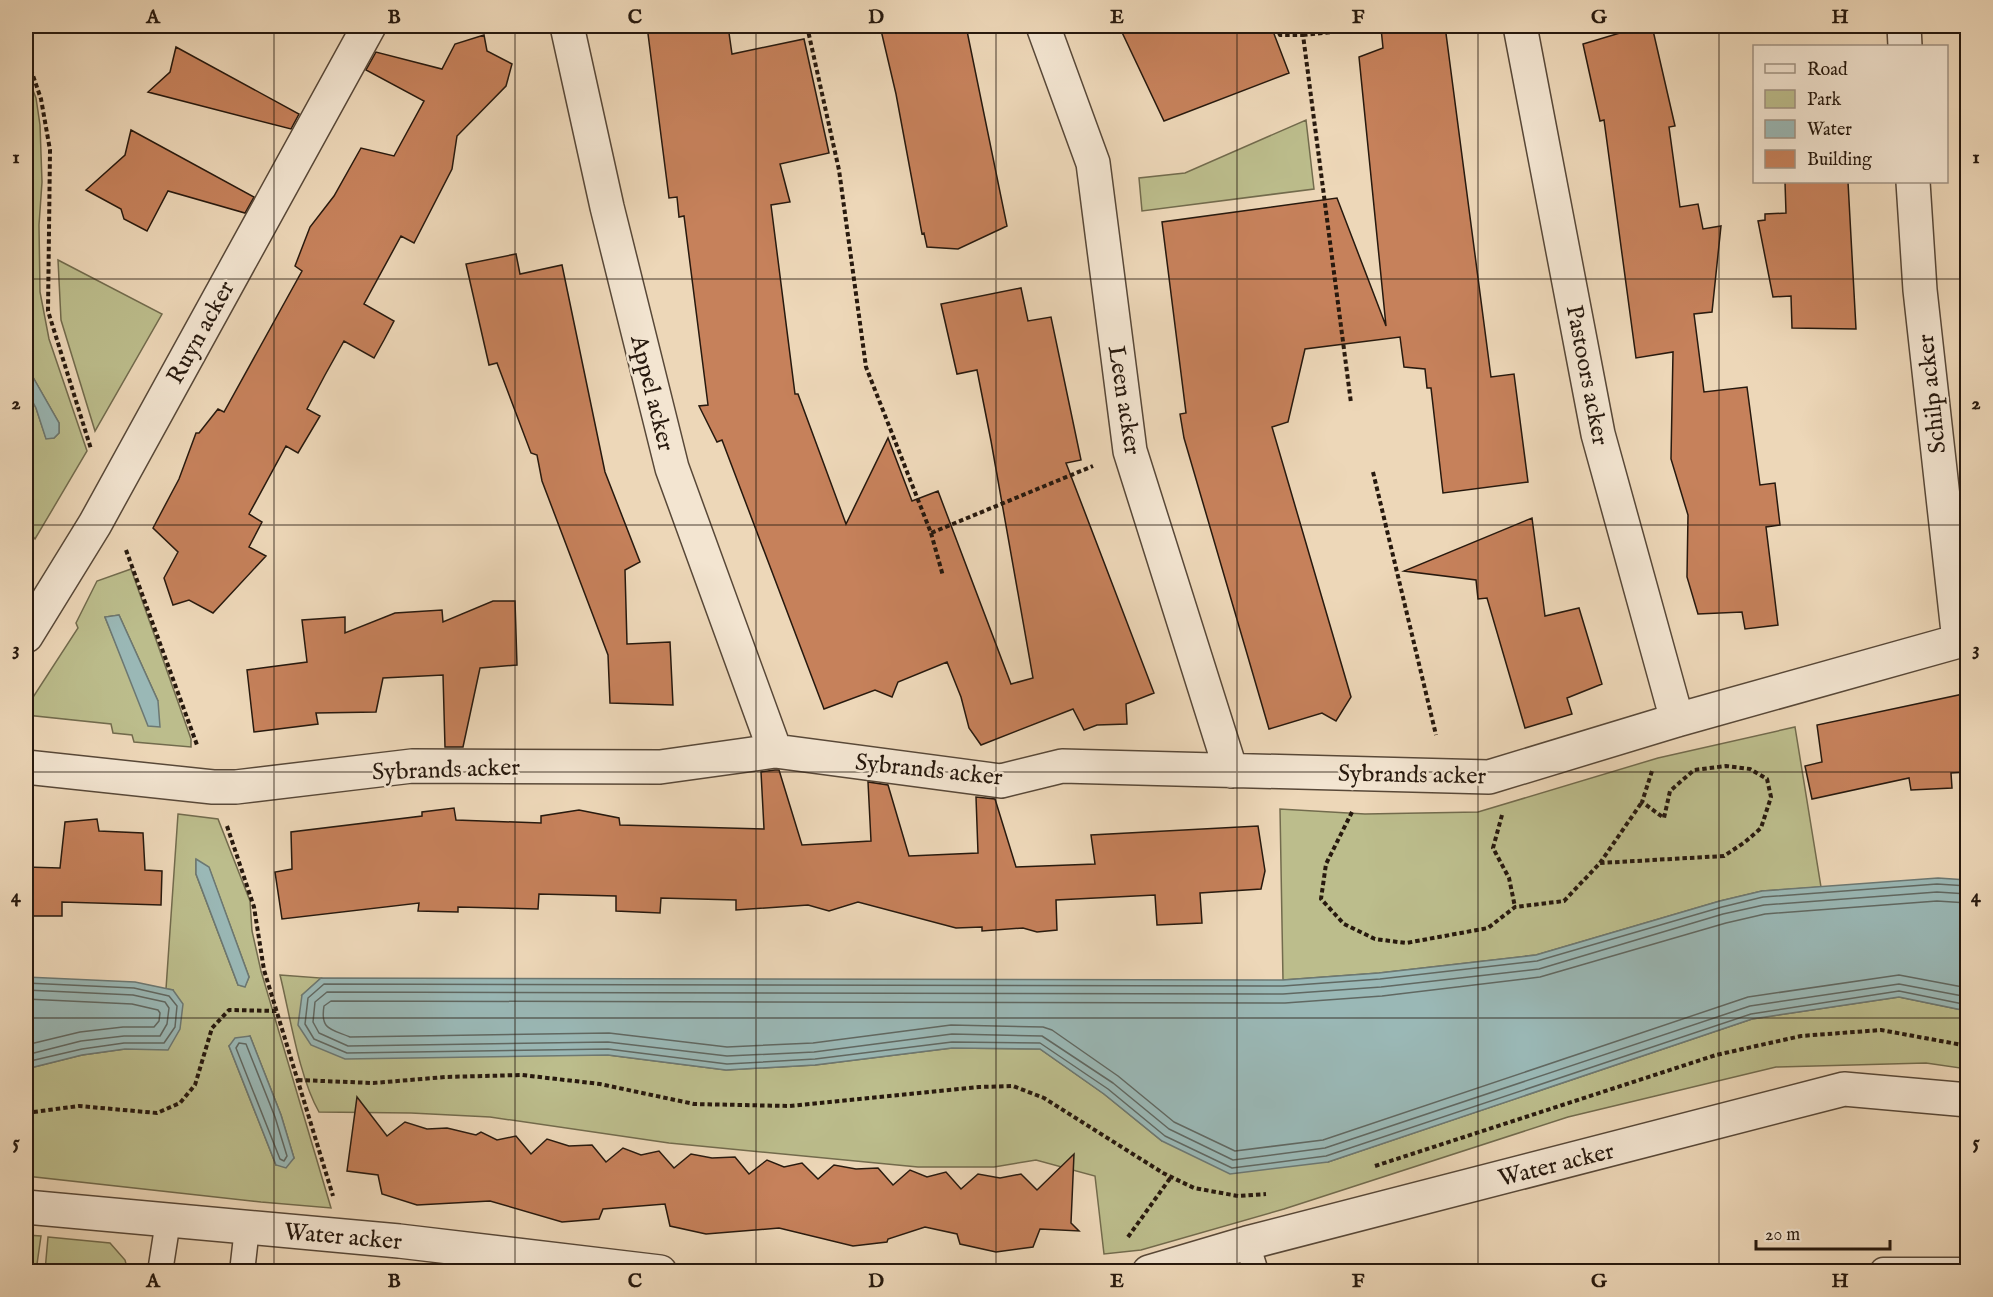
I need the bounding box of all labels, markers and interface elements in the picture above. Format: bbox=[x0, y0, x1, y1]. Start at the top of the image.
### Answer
text: A bbox=[145, 5, 161, 30]
text: B bbox=[387, 5, 401, 30]
text: C bbox=[628, 5, 642, 30]
text: D bbox=[868, 5, 884, 30]
text: E bbox=[1110, 5, 1124, 30]
text: F bbox=[1352, 5, 1365, 30]
text: G bbox=[1591, 5, 1608, 30]
text: H bbox=[1831, 5, 1849, 30]
legend bbox=[1753, 45, 1948, 183]
text: Road bbox=[1807, 59, 1848, 82]
text: Park bbox=[1807, 89, 1842, 112]
text: Water bbox=[1807, 119, 1852, 142]
text: 1 bbox=[12, 145, 20, 170]
text: 1 bbox=[1972, 145, 1980, 170]
text: Building bbox=[1807, 149, 1872, 172]
street label: Ruyn acker bbox=[160, 275, 242, 390]
street label: Pastoors acker bbox=[1558, 303, 1615, 448]
street label: Appel acker bbox=[622, 331, 681, 455]
street label: Schilp acker bbox=[1911, 332, 1954, 455]
street label: Leen acker bbox=[1100, 343, 1147, 457]
text: 2 bbox=[11, 391, 21, 416]
text: 2 bbox=[1971, 391, 1981, 416]
text: 3 bbox=[12, 637, 20, 662]
text: 3 bbox=[1972, 637, 1980, 662]
street label: Sybrands acker bbox=[854, 747, 1004, 794]
street label: Sybrands acker bbox=[371, 752, 521, 789]
street label: Sybrands acker bbox=[1338, 759, 1487, 792]
text: 4 bbox=[11, 884, 22, 909]
text: 4 bbox=[1971, 884, 1982, 909]
text: 5 bbox=[12, 1130, 20, 1155]
text: 5 bbox=[1972, 1130, 1980, 1155]
street label: Water acker bbox=[1495, 1136, 1618, 1195]
scale bar bbox=[1756, 1213, 1890, 1251]
street label: Water acker bbox=[283, 1217, 403, 1258]
text: 20 m bbox=[1765, 1224, 1800, 1247]
text: A bbox=[145, 1269, 161, 1294]
text: B bbox=[387, 1269, 401, 1294]
text: C bbox=[628, 1269, 642, 1294]
text: D bbox=[868, 1269, 884, 1294]
text: E bbox=[1110, 1269, 1124, 1294]
text: F bbox=[1352, 1269, 1365, 1294]
text: G bbox=[1591, 1269, 1608, 1294]
text: H bbox=[1831, 1269, 1849, 1294]

